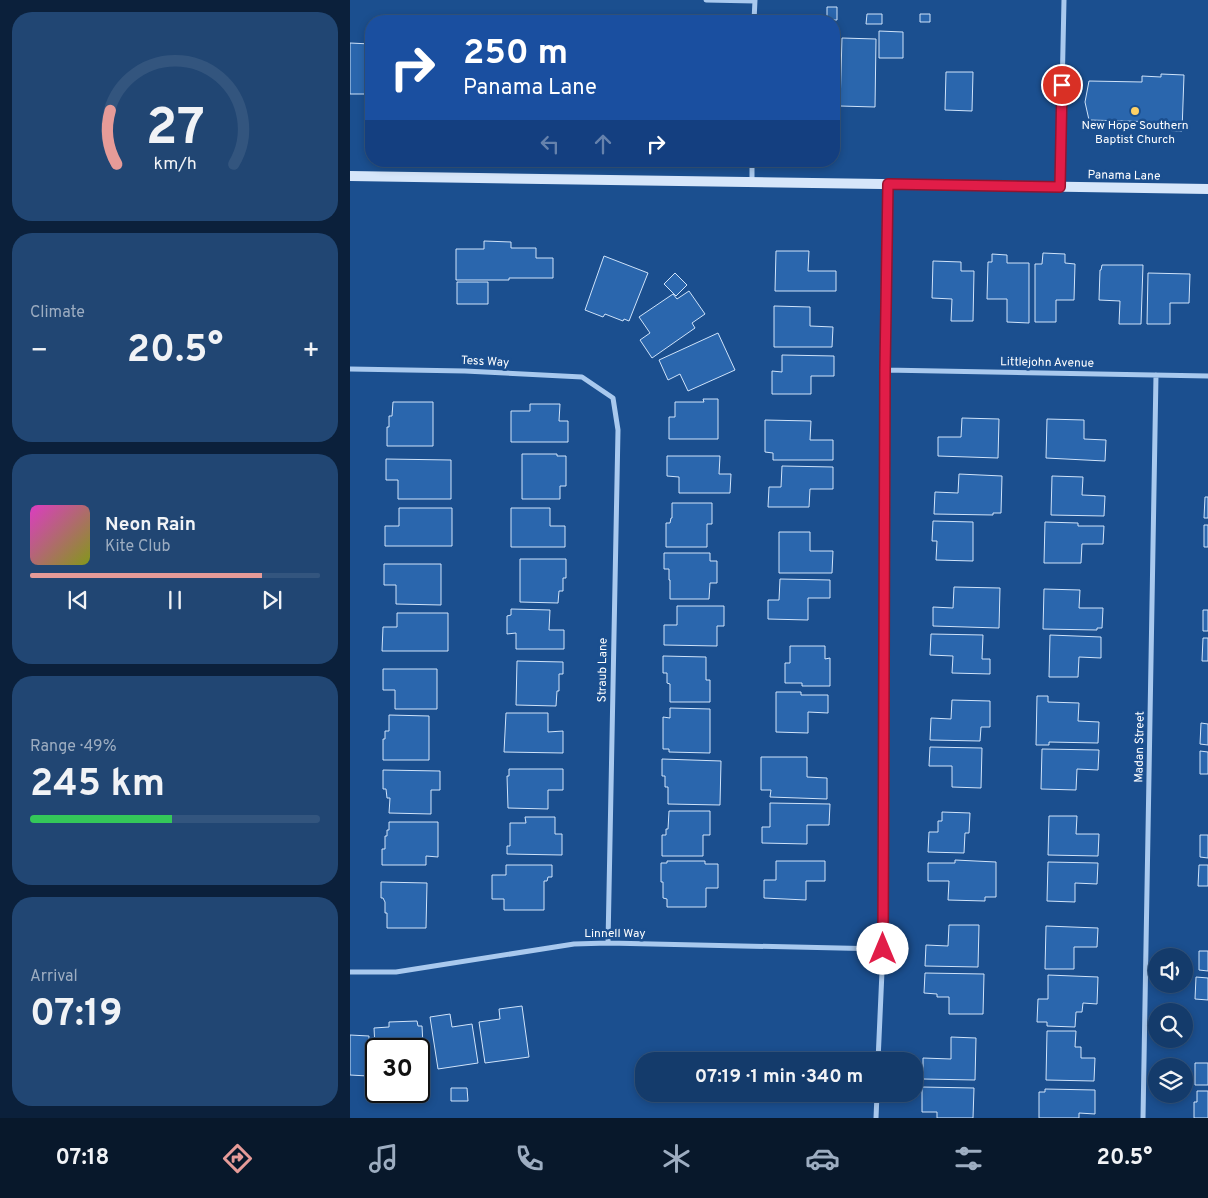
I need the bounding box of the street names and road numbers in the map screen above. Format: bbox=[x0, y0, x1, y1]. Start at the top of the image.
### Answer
street label: Panama Lane bbox=[1087, 167, 1161, 185]
street label: Tess Way bbox=[460, 353, 510, 371]
street label: Littlejohn Avenue bbox=[1000, 354, 1094, 372]
street label: Straub Lane bbox=[594, 637, 612, 703]
street label: Madan Street bbox=[1131, 711, 1149, 783]
street label: Linnell Way bbox=[584, 926, 646, 942]

